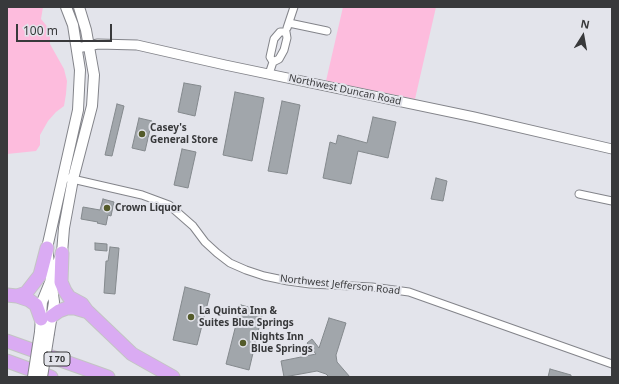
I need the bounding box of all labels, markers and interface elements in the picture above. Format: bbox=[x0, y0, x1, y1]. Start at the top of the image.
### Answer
scale bar bbox=[18, 16, 114, 42]
north arrow bbox=[563, 16, 603, 56]
text: N bbox=[580, 16, 591, 32]
text: 100 m bbox=[23, 22, 58, 39]
street label: Northwest Duncan Road bbox=[288, 72, 402, 108]
place label: Casey's General Store bbox=[150, 122, 218, 146]
marker: Casey's General Store bbox=[137, 129, 147, 139]
place label: Crown Liquor bbox=[115, 202, 182, 214]
marker: Crown Liquor bbox=[102, 203, 112, 213]
street label: Northwest Jefferson Road bbox=[279, 273, 401, 297]
place label: La Quinta Inn & Suites Blue Springs bbox=[199, 305, 294, 328]
marker: La Quinta Inn & Suites Blue Springs bbox=[186, 312, 196, 322]
place label: Nights Inn Blue Springs bbox=[251, 331, 313, 354]
marker: Nights Inn Blue Springs bbox=[238, 338, 248, 348]
road number: I 70 bbox=[44, 352, 70, 366]

